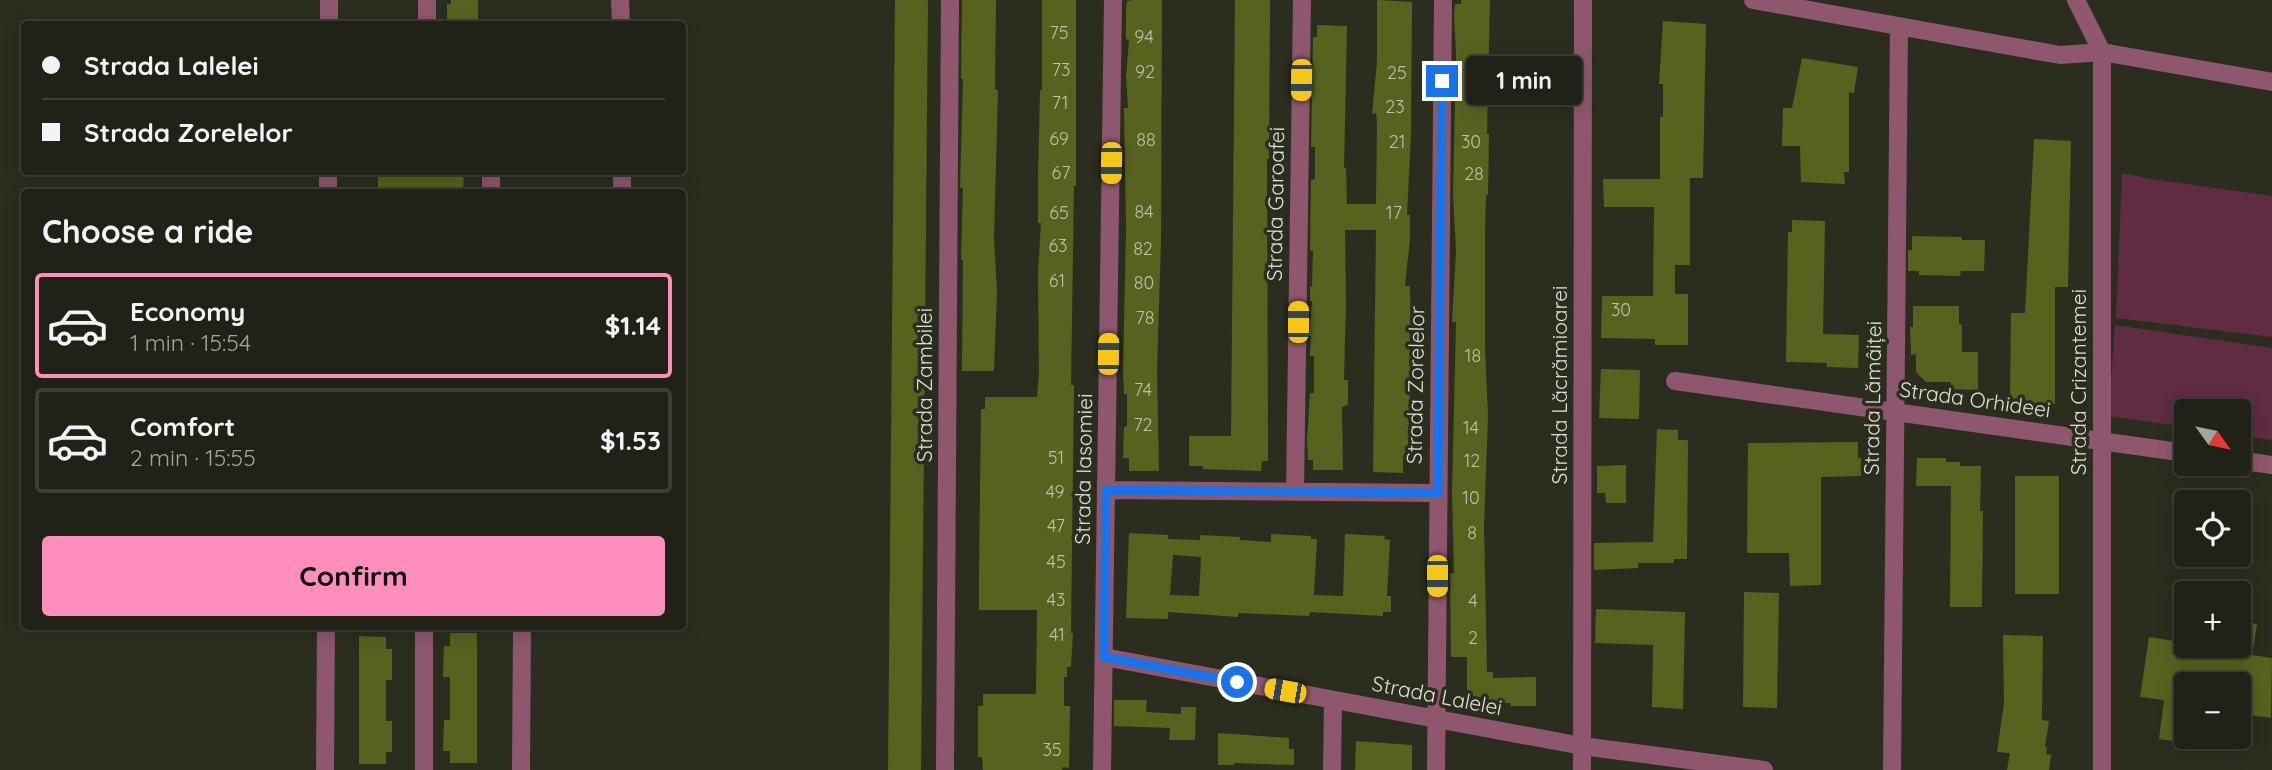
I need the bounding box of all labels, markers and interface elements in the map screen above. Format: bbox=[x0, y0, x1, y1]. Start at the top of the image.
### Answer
house number: 75 bbox=[1049, 21, 1069, 44]
house number: 94 bbox=[1134, 25, 1154, 48]
text: Strada Lalelei bbox=[84, 49, 259, 82]
callout: 1 min bbox=[1466, 56, 1582, 106]
house number: 73 bbox=[1052, 58, 1070, 81]
car bbox=[1291, 59, 1312, 101]
house number: 92 bbox=[1135, 60, 1155, 83]
house number: 25 bbox=[1387, 61, 1407, 84]
route end bbox=[1426, 65, 1458, 97]
text: 1 min bbox=[1496, 66, 1552, 95]
house number: 71 bbox=[1052, 91, 1068, 114]
house number: 23 bbox=[1385, 95, 1405, 118]
text: Strada Zorelelor bbox=[84, 116, 293, 149]
house number: 69 bbox=[1049, 127, 1069, 150]
street label: Strada Garoafei bbox=[1261, 127, 1289, 281]
house number: 88 bbox=[1136, 128, 1156, 151]
house number: 21 bbox=[1389, 130, 1405, 153]
house number: 30 bbox=[1461, 130, 1481, 153]
car bbox=[1101, 142, 1122, 184]
house number: 67 bbox=[1052, 161, 1070, 184]
house number: 28 bbox=[1464, 162, 1484, 185]
house number: 84 bbox=[1134, 200, 1154, 223]
house number: 65 bbox=[1049, 201, 1069, 224]
house number: 17 bbox=[1386, 201, 1402, 224]
text: Choose a ride bbox=[42, 211, 254, 251]
house number: 63 bbox=[1048, 234, 1068, 257]
house number: 82 bbox=[1133, 237, 1153, 260]
house number: 61 bbox=[1049, 269, 1065, 292]
house number: 80 bbox=[1134, 271, 1154, 294]
street label: Strada Lăcrămioarei bbox=[1546, 285, 1572, 485]
street label: Strada Crizantemei bbox=[2065, 289, 2091, 475]
icon: car bbox=[46, 294, 109, 357]
text: Economy bbox=[130, 295, 245, 328]
house number: 30 bbox=[1611, 298, 1631, 321]
car bbox=[1288, 301, 1309, 343]
house number: 78 bbox=[1136, 306, 1154, 329]
street label: Strada Zorelelor bbox=[1401, 306, 1429, 464]
street label: Strada Zambilei bbox=[911, 308, 937, 462]
text: $1.14 bbox=[605, 309, 661, 342]
street label: Strada Lămâiței bbox=[1858, 321, 1886, 475]
text: 1 min · 15:54 bbox=[130, 328, 251, 357]
car bbox=[1098, 333, 1119, 375]
house number: 18 bbox=[1465, 344, 1481, 367]
street label: Strada Orhideei bbox=[1898, 376, 2052, 422]
house number: 74 bbox=[1134, 378, 1152, 401]
street label: Strada Iasomiei bbox=[1069, 393, 1097, 545]
north arrow bbox=[2174, 399, 2250, 476]
map controls bbox=[2174, 399, 2251, 749]
icon: car bbox=[46, 409, 109, 472]
text: Comfort bbox=[130, 410, 235, 443]
house number: 72 bbox=[1133, 413, 1153, 436]
house number: 14 bbox=[1463, 416, 1479, 439]
text: $1.53 bbox=[600, 424, 661, 457]
text: 2 min · 15:55 bbox=[130, 443, 256, 472]
house number: 51 bbox=[1048, 446, 1064, 469]
house number: 12 bbox=[1464, 449, 1480, 472]
house number: 49 bbox=[1045, 480, 1065, 503]
house number: 10 bbox=[1462, 486, 1480, 509]
button: locate bbox=[2174, 490, 2251, 567]
house number: 47 bbox=[1047, 514, 1065, 537]
house number: 8 bbox=[1467, 521, 1477, 544]
button: Confirm bbox=[42, 536, 665, 616]
house number: 45 bbox=[1046, 550, 1066, 573]
car bbox=[1427, 555, 1448, 597]
button: + bbox=[2174, 581, 2251, 658]
house number: 43 bbox=[1047, 588, 1065, 611]
house number: 4 bbox=[1468, 589, 1478, 612]
house number: 41 bbox=[1049, 623, 1065, 646]
house number: 2 bbox=[1468, 626, 1478, 649]
route start bbox=[1221, 666, 1253, 698]
street label: Strada Lalelei bbox=[1370, 670, 1504, 720]
button: − bbox=[2174, 672, 2251, 749]
car bbox=[1263, 677, 1308, 705]
house number: 35 bbox=[1042, 738, 1062, 761]

